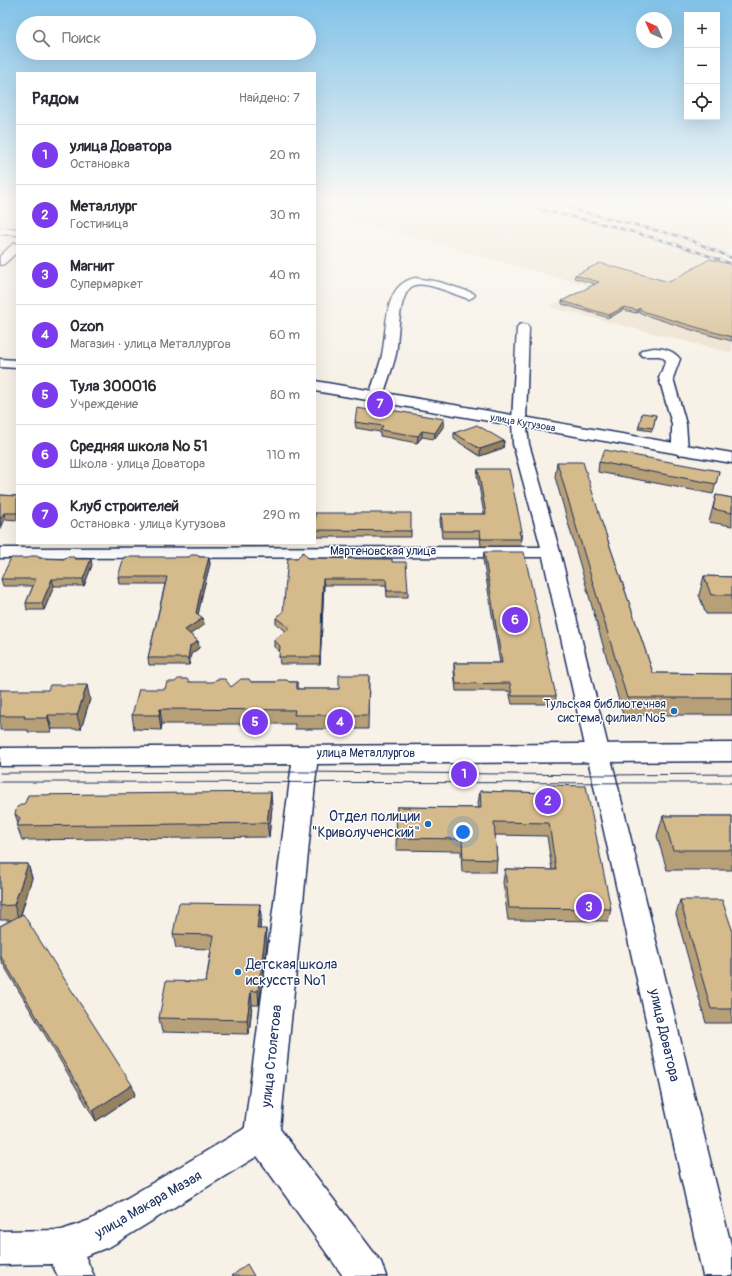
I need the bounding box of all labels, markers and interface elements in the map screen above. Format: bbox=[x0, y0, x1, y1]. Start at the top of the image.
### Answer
north arrow bbox=[636, 12, 672, 48]
map controls bbox=[684, 12, 720, 120]
button: + bbox=[684, 12, 720, 48]
search box bbox=[16, 16, 316, 60]
icon: search bbox=[30, 27, 52, 49]
text: Поиск bbox=[62, 29, 101, 48]
button: − bbox=[684, 48, 720, 84]
button: locate bbox=[684, 84, 720, 120]
text: Рядом bbox=[32, 88, 79, 109]
text: Найдено: 7 bbox=[239, 90, 300, 106]
text: улица Доватора bbox=[70, 137, 172, 156]
text: 1 bbox=[42, 147, 48, 163]
text: 20 m bbox=[269, 147, 300, 163]
text: Остановка bbox=[70, 156, 130, 172]
text: Металлург bbox=[70, 197, 137, 216]
text: 2 bbox=[41, 207, 49, 223]
text: 30 m bbox=[270, 207, 300, 223]
text: Гостиница bbox=[70, 216, 128, 232]
text: Магнит bbox=[70, 257, 115, 276]
text: 3 bbox=[41, 267, 49, 283]
text: 40 m bbox=[269, 267, 300, 283]
text: Супермаркет bbox=[70, 276, 143, 292]
text: Ozon bbox=[70, 317, 104, 336]
text: 4 bbox=[41, 327, 49, 343]
text: 60 m bbox=[269, 327, 300, 343]
text: Магазин · улица Металлургов bbox=[70, 336, 231, 352]
text: Тула 300016 bbox=[70, 377, 157, 396]
text: 5 bbox=[41, 387, 49, 403]
text: 80 m bbox=[270, 387, 300, 403]
pin: 7 bbox=[367, 389, 393, 419]
text: Учреждение bbox=[70, 396, 138, 412]
street label: улица Кутузова bbox=[488, 411, 557, 435]
text: Средняя школа № 51 bbox=[70, 437, 208, 456]
text: 6 bbox=[41, 447, 49, 463]
text: 110 m bbox=[267, 447, 300, 463]
text: Школа · улица Доватора bbox=[70, 456, 205, 472]
text: Клуб строителей bbox=[70, 497, 179, 516]
text: 7 bbox=[42, 507, 48, 523]
text: 290 m bbox=[263, 507, 300, 523]
text: Остановка · улица Кутузова bbox=[70, 516, 226, 532]
street label: Мартеновская улица bbox=[330, 544, 436, 559]
pin: 6 bbox=[502, 605, 528, 635]
place label: Тульская библиотечная система, филиал №5 bbox=[544, 697, 666, 726]
marker: Тульская библиотечная система, филиал №5 bbox=[669, 706, 679, 716]
pin: 5 bbox=[242, 707, 268, 737]
pin: 4 bbox=[327, 707, 353, 737]
street label: улица Металлургов bbox=[316, 746, 415, 761]
pin: 1 bbox=[451, 759, 477, 789]
pin: 2 bbox=[535, 786, 561, 816]
place label: Отдел полиции "Криволученский" bbox=[312, 808, 420, 841]
marker: Отдел полиции "Криволученский" bbox=[423, 819, 433, 829]
your location bbox=[453, 822, 473, 842]
pin: 3 bbox=[576, 892, 602, 922]
place label: Детская школа искусств №1 bbox=[245, 956, 337, 989]
marker: Детская школа искусств №1 bbox=[233, 967, 243, 977]
street label: улица Доватора bbox=[645, 986, 683, 1083]
street label: улица Столетова bbox=[258, 1004, 285, 1109]
street label: улица Макара Мазая bbox=[91, 1167, 205, 1242]

